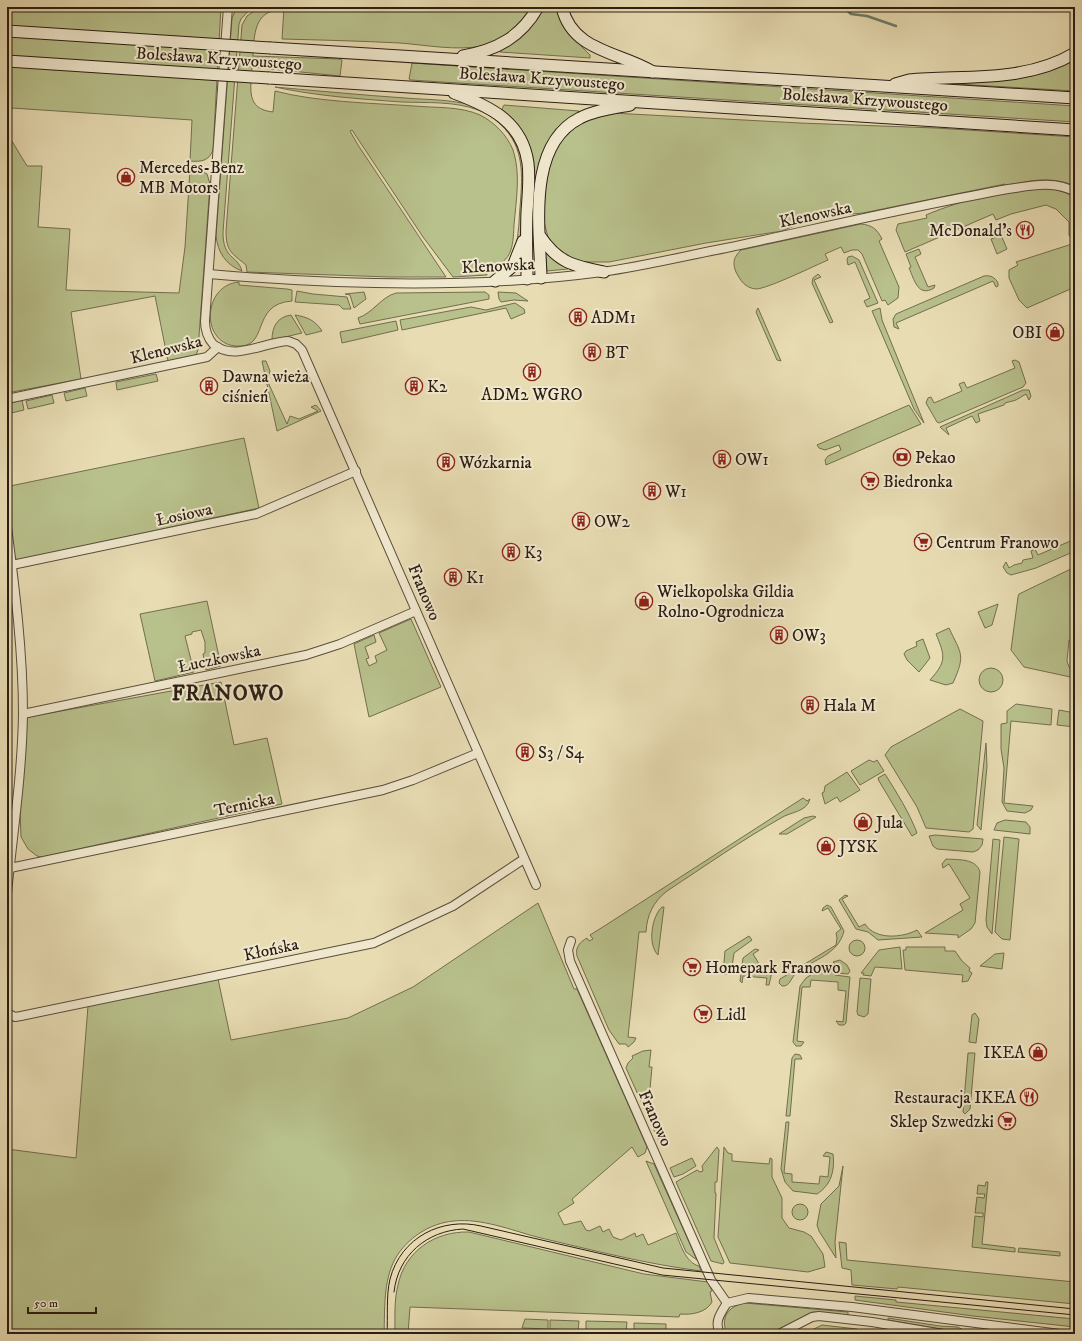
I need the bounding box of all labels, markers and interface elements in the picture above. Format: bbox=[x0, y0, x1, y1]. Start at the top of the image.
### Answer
street label: Bolesława Krzywoustego bbox=[135, 42, 303, 76]
street label: Bolesława Krzywoustego bbox=[458, 62, 626, 96]
street label: Bolesława Krzywoustego bbox=[781, 83, 949, 117]
place label: Mercedes-Benz MB Motors bbox=[139, 157, 245, 199]
shop icon: Mercedes-Benz MB Motors bbox=[116, 167, 136, 187]
street label: Klenowska bbox=[777, 196, 854, 233]
place label: McDonald's bbox=[929, 220, 1012, 242]
restaurant icon: McDonald's bbox=[1015, 220, 1035, 240]
street label: Klenowska bbox=[461, 253, 536, 279]
building icon: ADM1 bbox=[568, 307, 588, 327]
place label: ADM1 bbox=[591, 307, 636, 329]
place label: OBI bbox=[1012, 322, 1042, 344]
shop icon: OBI bbox=[1045, 322, 1065, 342]
street label: Klenowska bbox=[128, 330, 205, 370]
building icon: BT bbox=[582, 342, 602, 362]
place label: BT bbox=[605, 342, 629, 364]
building icon: ADM2 WGRO bbox=[522, 362, 542, 382]
place label: Dawna wieża ciśnień bbox=[222, 366, 310, 408]
building icon: Dawna wieża ciśnień bbox=[199, 376, 219, 396]
building icon: K2 bbox=[404, 376, 424, 396]
place label: K2 bbox=[427, 376, 448, 398]
place label: ADM2 WGRO bbox=[481, 384, 583, 406]
bank icon: Pekao bbox=[892, 447, 912, 467]
place label: Pekao bbox=[915, 447, 956, 469]
building icon: OW1 bbox=[712, 449, 732, 469]
place label: OW1 bbox=[735, 449, 769, 471]
building icon: Wózkarnia bbox=[436, 452, 456, 472]
place label: Wózkarnia bbox=[458, 452, 533, 474]
supermarket icon: Biedronka bbox=[860, 471, 880, 491]
place label: Biedronka bbox=[883, 471, 953, 493]
building icon: W1 bbox=[642, 481, 662, 501]
place label: W1 bbox=[664, 481, 687, 503]
street label: Łosiowa bbox=[154, 498, 215, 532]
building icon: OW2 bbox=[571, 511, 591, 531]
place label: OW2 bbox=[594, 511, 630, 533]
supermarket icon: Centrum Franowo bbox=[913, 532, 933, 552]
place label: Centrum Franowo bbox=[936, 532, 1059, 554]
building icon: K3 bbox=[501, 542, 521, 562]
place label: K3 bbox=[524, 542, 542, 564]
street label: Franowo bbox=[402, 561, 446, 624]
building icon: K1 bbox=[443, 567, 463, 587]
place label: K1 bbox=[466, 567, 484, 589]
place label: Wielkopolska Gildia Rolno-Ogrodnicza bbox=[656, 581, 795, 623]
shop icon: Wielkopolska Gildia Rolno-Ogrodnicza bbox=[634, 591, 654, 611]
building icon: OW3 bbox=[769, 625, 789, 645]
place label: OW3 bbox=[792, 625, 826, 647]
street label: Łuczkowska bbox=[176, 639, 263, 678]
district label: FRANOWO bbox=[172, 681, 284, 707]
building icon: Hala M bbox=[800, 695, 820, 715]
place label: Hala M bbox=[823, 695, 876, 717]
building icon: S3 / S4 bbox=[515, 742, 535, 762]
place label: S3 / S4 bbox=[538, 742, 585, 764]
street label: Ternicka bbox=[212, 788, 277, 822]
shop icon: Jula bbox=[853, 812, 873, 832]
place label: Jula bbox=[874, 812, 904, 834]
shop icon: JYSK bbox=[816, 836, 836, 856]
place label: JYSK bbox=[837, 836, 878, 858]
street label: Kłońska bbox=[242, 933, 301, 967]
supermarket icon: Homepark Franowo bbox=[682, 957, 702, 977]
place label: Homepark Franowo bbox=[705, 957, 840, 979]
supermarket icon: Lidl bbox=[693, 1004, 713, 1024]
place label: Lidl bbox=[716, 1004, 746, 1026]
place label: IKEA bbox=[983, 1042, 1025, 1064]
shop icon: IKEA bbox=[1028, 1042, 1048, 1062]
street label: Franowo bbox=[633, 1087, 677, 1150]
place label: Restauracja IKEA bbox=[894, 1087, 1016, 1109]
restaurant icon: Restauracja IKEA bbox=[1019, 1087, 1039, 1107]
place label: Sklep Szwedzki bbox=[890, 1111, 994, 1133]
supermarket icon: Sklep Szwedzki bbox=[997, 1111, 1017, 1131]
scale bar bbox=[28, 1289, 96, 1315]
text: 50 m bbox=[34, 1296, 58, 1311]

